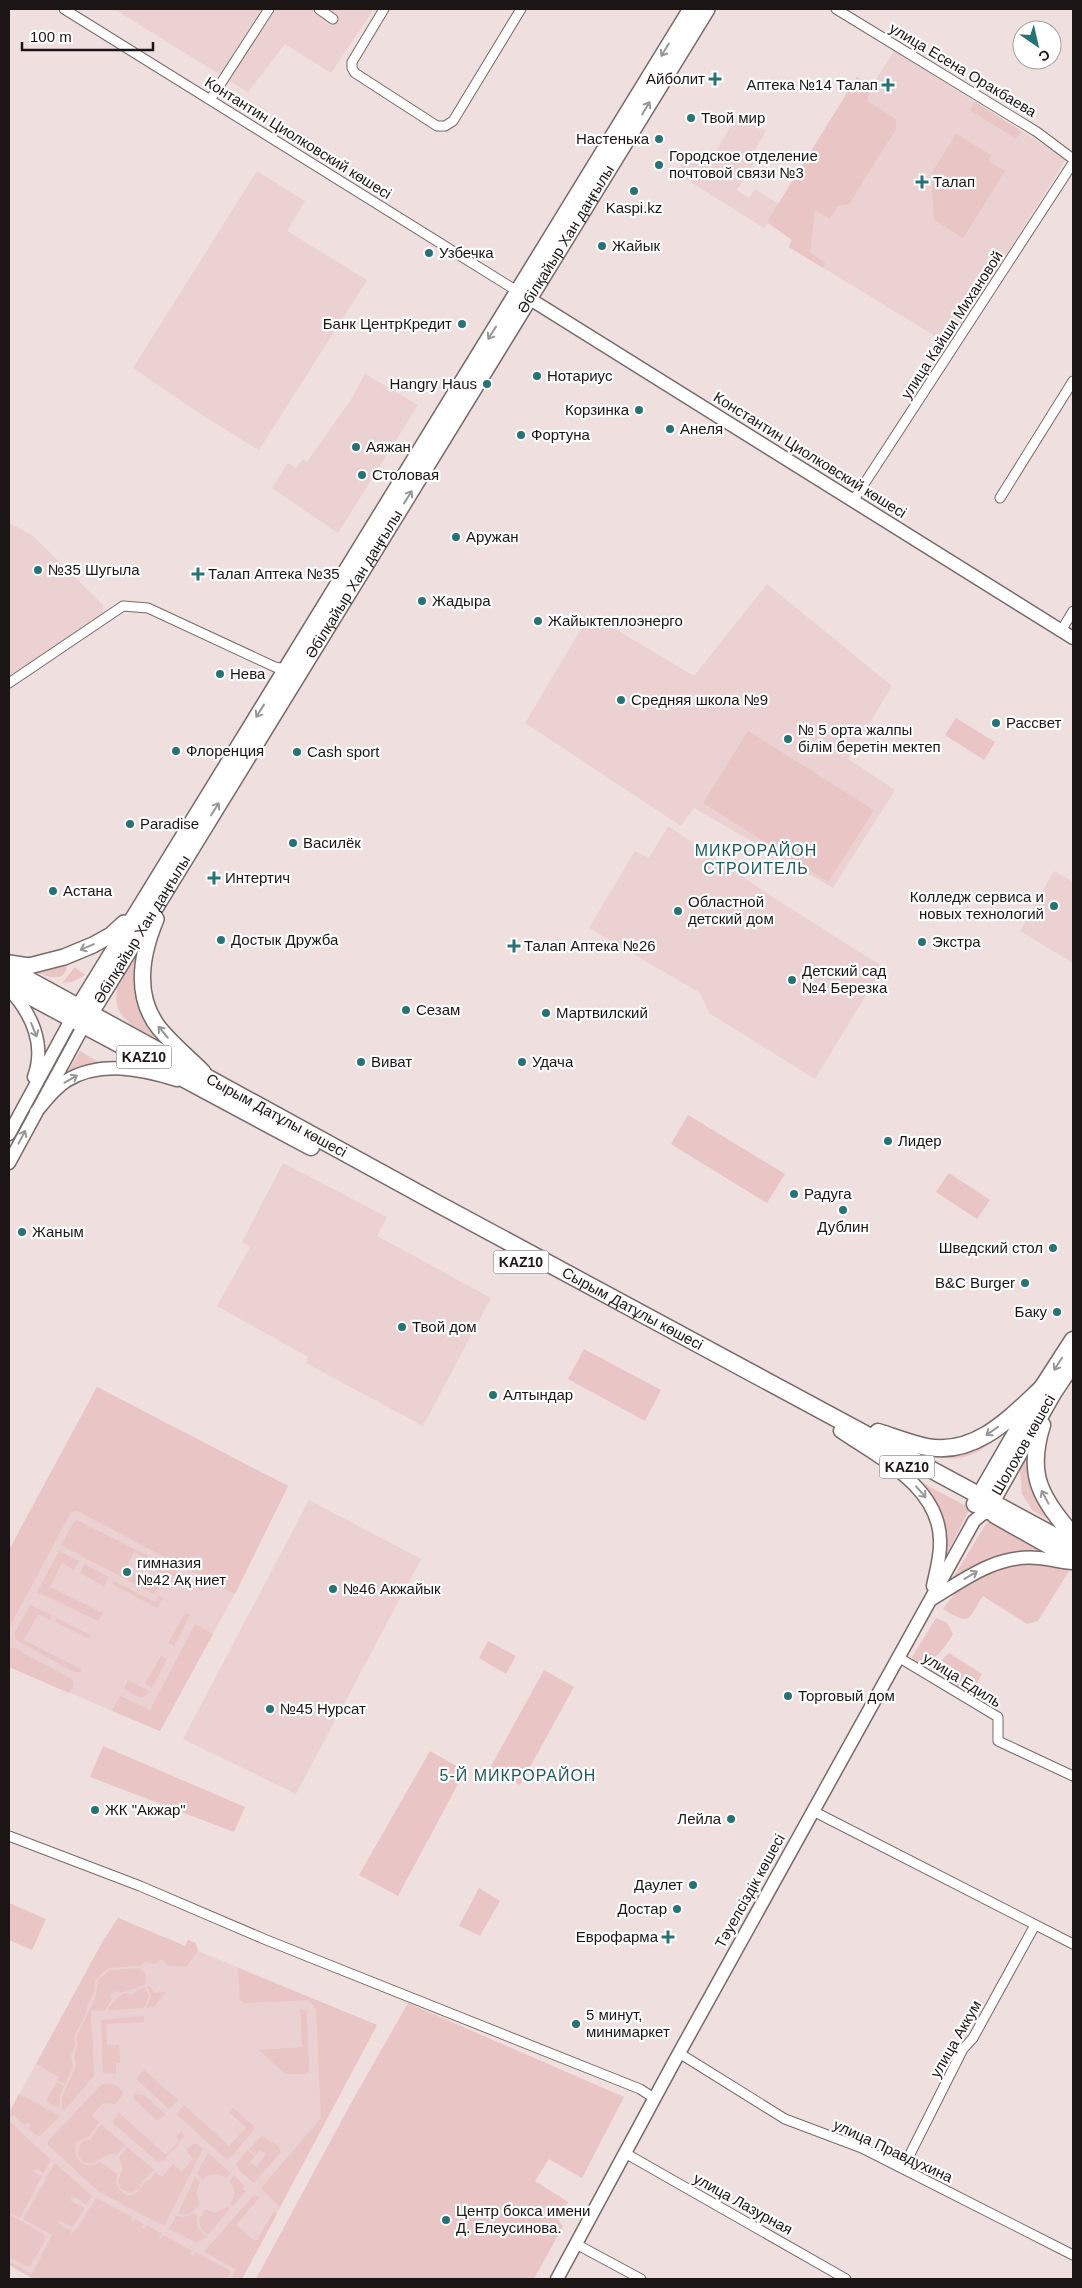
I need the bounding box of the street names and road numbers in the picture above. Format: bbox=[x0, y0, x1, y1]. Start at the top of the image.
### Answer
street label: улица Есена Оракбаева bbox=[887, 19, 1040, 121]
street label: Контантин Циолковский көшесі bbox=[202, 73, 395, 202]
street label: Әбілқайыр Хан даңғылы bbox=[513, 162, 617, 316]
street label: улица Кайши Михановой bbox=[897, 247, 1006, 402]
street label: Константин Циолковский көшесі bbox=[711, 388, 910, 521]
street label: Әбілқайыр Хан даңғылы bbox=[302, 507, 405, 661]
street label: Әбілқайыр Хан даңғылы bbox=[90, 852, 194, 1006]
road number: KAZ10 bbox=[116, 1046, 172, 1068]
street label: Сырым Датұлы көшесі bbox=[204, 1070, 350, 1160]
road number: KAZ10 bbox=[494, 1250, 548, 1274]
street label: Сырым Датұлы көшесі bbox=[559, 1263, 706, 1353]
street label: Шолохов көшесі bbox=[988, 1391, 1058, 1498]
road number: KAZ10 bbox=[880, 1455, 934, 1478]
street label: улица Едиль bbox=[920, 1649, 1005, 1710]
street label: Тәуелсіздік көшесі bbox=[711, 1831, 788, 1951]
street label: улица Аккум bbox=[927, 1997, 985, 2080]
street label: улица Правдухина bbox=[831, 2115, 956, 2186]
street label: улица Лазурная bbox=[691, 2169, 796, 2238]

